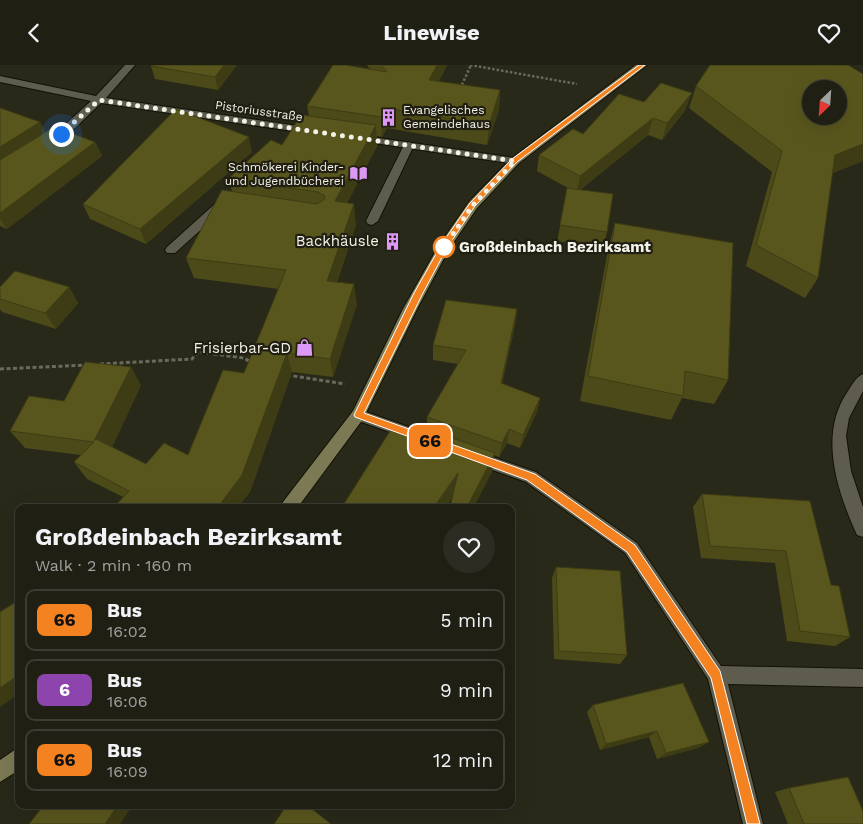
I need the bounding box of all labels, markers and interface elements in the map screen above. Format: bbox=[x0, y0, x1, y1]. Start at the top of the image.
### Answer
icon: back bbox=[20, 19, 48, 47]
icon: heart bbox=[815, 19, 843, 47]
text: Linewise bbox=[383, 20, 480, 45]
north arrow bbox=[802, 80, 848, 125]
map controls bbox=[802, 80, 847, 125]
street label: Pistoriusstraße bbox=[214, 98, 304, 124]
place label: Evangelisches Gemeindehaus bbox=[403, 103, 490, 131]
building icon: Evangelisches Gemeindehaus bbox=[379, 107, 399, 127]
your location bbox=[49, 122, 74, 147]
place label: Schmökerei Kinder- und Jugendbücherei bbox=[225, 160, 344, 188]
library icon: Schmökerei Kinder- und Jugendbücherei bbox=[348, 164, 368, 184]
building icon: Backhäusle bbox=[383, 231, 403, 251]
place label: Backhäusle bbox=[296, 232, 379, 250]
marker: Großdeinbach Bezirksamt bbox=[433, 236, 455, 258]
place label: Großdeinbach Bezirksamt bbox=[459, 238, 651, 256]
shop icon: Frisierbar-GD bbox=[295, 338, 315, 358]
place label: Frisierbar-GD bbox=[193, 339, 291, 357]
line badge: 66 bbox=[408, 425, 452, 457]
text: 66 bbox=[419, 430, 441, 451]
button: heart bbox=[443, 521, 495, 573]
text: Großdeinbach Bezirksamt bbox=[35, 523, 342, 551]
text: Walk · 2 min · 160 m bbox=[35, 556, 192, 575]
text: Bus bbox=[107, 599, 142, 622]
text: 66 bbox=[53, 609, 76, 630]
text: 5 min bbox=[441, 609, 493, 632]
text: 16:02 bbox=[107, 622, 147, 641]
text: Bus bbox=[107, 669, 142, 692]
text: 6 bbox=[59, 679, 70, 700]
text: 9 min bbox=[440, 679, 493, 702]
text: 16:06 bbox=[107, 692, 147, 711]
text: Bus bbox=[107, 739, 142, 762]
text: 66 bbox=[53, 749, 76, 770]
text: 12 min bbox=[433, 749, 493, 772]
text: 16:09 bbox=[107, 762, 148, 781]

